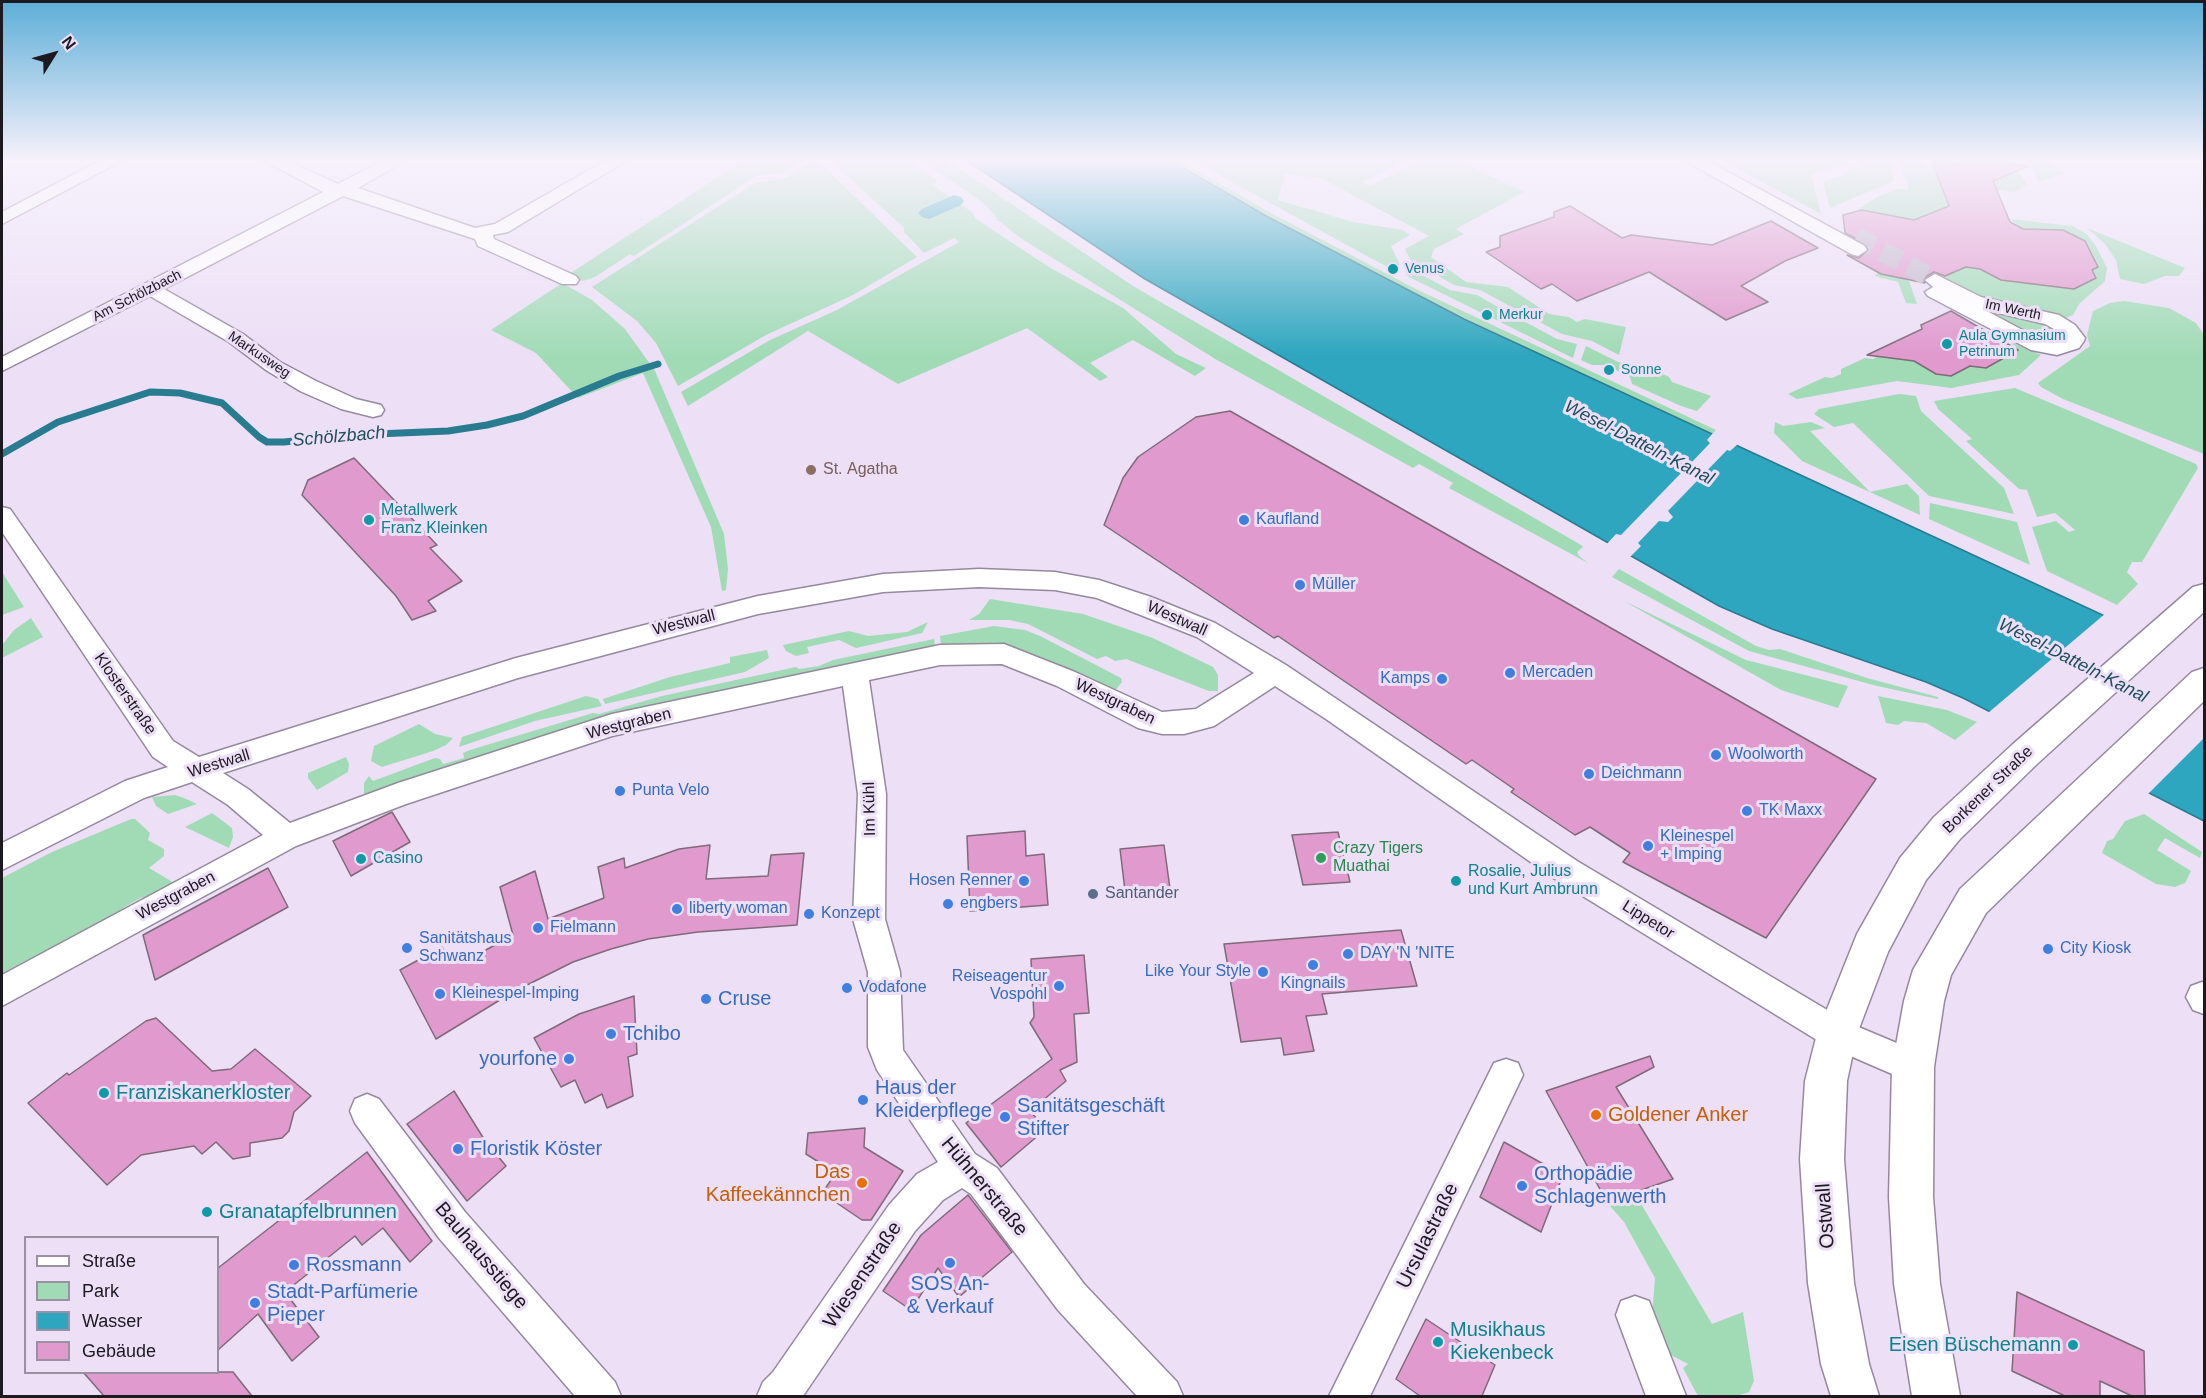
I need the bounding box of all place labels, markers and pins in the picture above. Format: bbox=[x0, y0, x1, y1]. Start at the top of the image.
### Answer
place label: Venus bbox=[1405, 261, 1444, 277]
marker: Venus bbox=[1386, 262, 1400, 276]
place label: Merkur bbox=[1499, 307, 1543, 323]
marker: Merkur bbox=[1480, 308, 1494, 322]
place label: Aula Gymnasium Petrinum bbox=[1959, 328, 2066, 360]
marker: Aula Gymnasium Petrinum bbox=[1940, 337, 1954, 351]
place label: Sonne bbox=[1621, 362, 1661, 378]
marker: Sonne bbox=[1602, 363, 1616, 377]
place label: St. Agatha bbox=[823, 460, 898, 480]
marker: St. Agatha bbox=[804, 463, 818, 477]
place label: Metallwerk Franz Kleinken bbox=[381, 501, 488, 539]
place label: Kaufland bbox=[1256, 510, 1319, 530]
marker: Metallwerk Franz Kleinken bbox=[362, 513, 376, 527]
marker: Kaufland bbox=[1237, 513, 1251, 527]
place label: Müller bbox=[1312, 575, 1356, 595]
marker: Müller bbox=[1293, 578, 1307, 592]
place label: Mercaden bbox=[1522, 663, 1593, 683]
marker: Mercaden bbox=[1503, 666, 1517, 680]
place label: Kamps bbox=[1380, 669, 1430, 689]
marker: Kamps bbox=[1435, 672, 1449, 686]
place label: Woolworth bbox=[1728, 745, 1803, 765]
marker: Woolworth bbox=[1709, 748, 1723, 762]
place label: Deichmann bbox=[1601, 764, 1682, 784]
marker: Deichmann bbox=[1582, 767, 1596, 781]
place label: Punta Velo bbox=[632, 781, 709, 801]
marker: Punta Velo bbox=[613, 784, 627, 798]
place label: TK Maxx bbox=[1759, 801, 1822, 821]
marker: TK Maxx bbox=[1740, 804, 1754, 818]
place label: Kleinespel + Imping bbox=[1660, 827, 1734, 865]
place label: Crazy Tigers Muathai bbox=[1333, 839, 1423, 877]
marker: Kleinespel + Imping bbox=[1641, 839, 1655, 853]
place label: Casino bbox=[373, 849, 423, 869]
marker: Crazy Tigers Muathai bbox=[1314, 851, 1328, 865]
marker: Casino bbox=[354, 852, 368, 866]
place label: Rosalie, Julius und Kurt Ambrunn bbox=[1468, 862, 1598, 900]
place label: Hosen Renner bbox=[909, 871, 1012, 891]
marker: Hosen Renner bbox=[1017, 874, 1031, 888]
marker: Rosalie, Julius und Kurt Ambrunn bbox=[1449, 874, 1463, 888]
place label: Santander bbox=[1105, 884, 1179, 904]
marker: Santander bbox=[1086, 887, 1100, 901]
place label: engbers bbox=[960, 894, 1018, 914]
marker: engbers bbox=[941, 897, 955, 911]
place label: liberty woman bbox=[689, 899, 788, 919]
marker: liberty woman bbox=[670, 902, 684, 916]
place label: Konzept bbox=[821, 904, 880, 924]
marker: Konzept bbox=[802, 907, 816, 921]
place label: Fielmann bbox=[550, 918, 616, 938]
marker: Fielmann bbox=[531, 921, 545, 935]
place label: Sanitätshaus Schwanz bbox=[419, 929, 512, 967]
place label: City Kiosk bbox=[2060, 939, 2131, 959]
marker: Sanitätshaus Schwanz bbox=[400, 941, 414, 955]
marker: City Kiosk bbox=[2041, 942, 2055, 956]
place label: DAY 'N 'NITE bbox=[1360, 944, 1455, 964]
marker: DAY 'N 'NITE bbox=[1341, 947, 1355, 961]
marker: Kingnails bbox=[1306, 958, 1320, 972]
place label: Like Your Style bbox=[1145, 962, 1251, 982]
marker: Like Your Style bbox=[1256, 965, 1270, 979]
place label: Reiseagentur Vospohl bbox=[952, 967, 1047, 1005]
place label: Kingnails bbox=[1281, 974, 1345, 994]
place label: Vodafone bbox=[859, 978, 927, 998]
marker: Reiseagentur Vospohl bbox=[1052, 979, 1066, 993]
marker: Vodafone bbox=[840, 981, 854, 995]
place label: Kleinespel-Imping bbox=[452, 984, 579, 1004]
marker: Kleinespel-Imping bbox=[433, 987, 447, 1001]
place label: Cruse bbox=[718, 987, 771, 1011]
marker: Cruse bbox=[699, 992, 713, 1006]
place label: Tchibo bbox=[623, 1022, 681, 1046]
marker: Tchibo bbox=[604, 1027, 618, 1041]
place label: yourfone bbox=[479, 1047, 557, 1071]
marker: yourfone bbox=[562, 1052, 576, 1066]
place label: Haus der Kleiderpflege bbox=[875, 1076, 992, 1123]
place label: Franziskanerkloster bbox=[116, 1081, 291, 1105]
marker: Franziskanerkloster bbox=[97, 1086, 111, 1100]
marker: Haus der Kleiderpflege bbox=[856, 1093, 870, 1107]
place label: Sanitätsgeschäft Stifter bbox=[1017, 1094, 1165, 1141]
place label: Goldener Anker bbox=[1608, 1103, 1748, 1127]
marker: Goldener Anker bbox=[1589, 1108, 1603, 1122]
marker: Sanitätsgeschäft Stifter bbox=[998, 1110, 1012, 1124]
place label: Floristik Köster bbox=[470, 1137, 602, 1161]
marker: Floristik Köster bbox=[451, 1142, 465, 1156]
place label: Das Kaffeekännchen bbox=[706, 1160, 850, 1207]
place label: Orthopädie Schlagenwerth bbox=[1534, 1162, 1666, 1209]
marker: Das Kaffeekännchen bbox=[855, 1176, 869, 1190]
marker: Orthopädie Schlagenwerth bbox=[1515, 1179, 1529, 1193]
place label: Granatapfelbrunnen bbox=[219, 1200, 397, 1224]
marker: Granatapfelbrunnen bbox=[200, 1205, 214, 1219]
place label: Rossmann bbox=[306, 1253, 402, 1277]
marker: SOS An- & Verkauf bbox=[943, 1256, 957, 1270]
marker: Rossmann bbox=[287, 1258, 301, 1272]
place label: SOS An- & Verkauf bbox=[907, 1272, 993, 1319]
place label: Stadt-Parfümerie Pieper bbox=[267, 1280, 418, 1327]
marker: Stadt-Parfümerie Pieper bbox=[248, 1296, 262, 1310]
place label: Musikhaus Kiekenbeck bbox=[1450, 1318, 1553, 1365]
place label: Eisen Büschemann bbox=[1889, 1333, 2061, 1357]
marker: Musikhaus Kiekenbeck bbox=[1431, 1335, 1445, 1349]
marker: Eisen Büschemann bbox=[2066, 1338, 2080, 1352]

